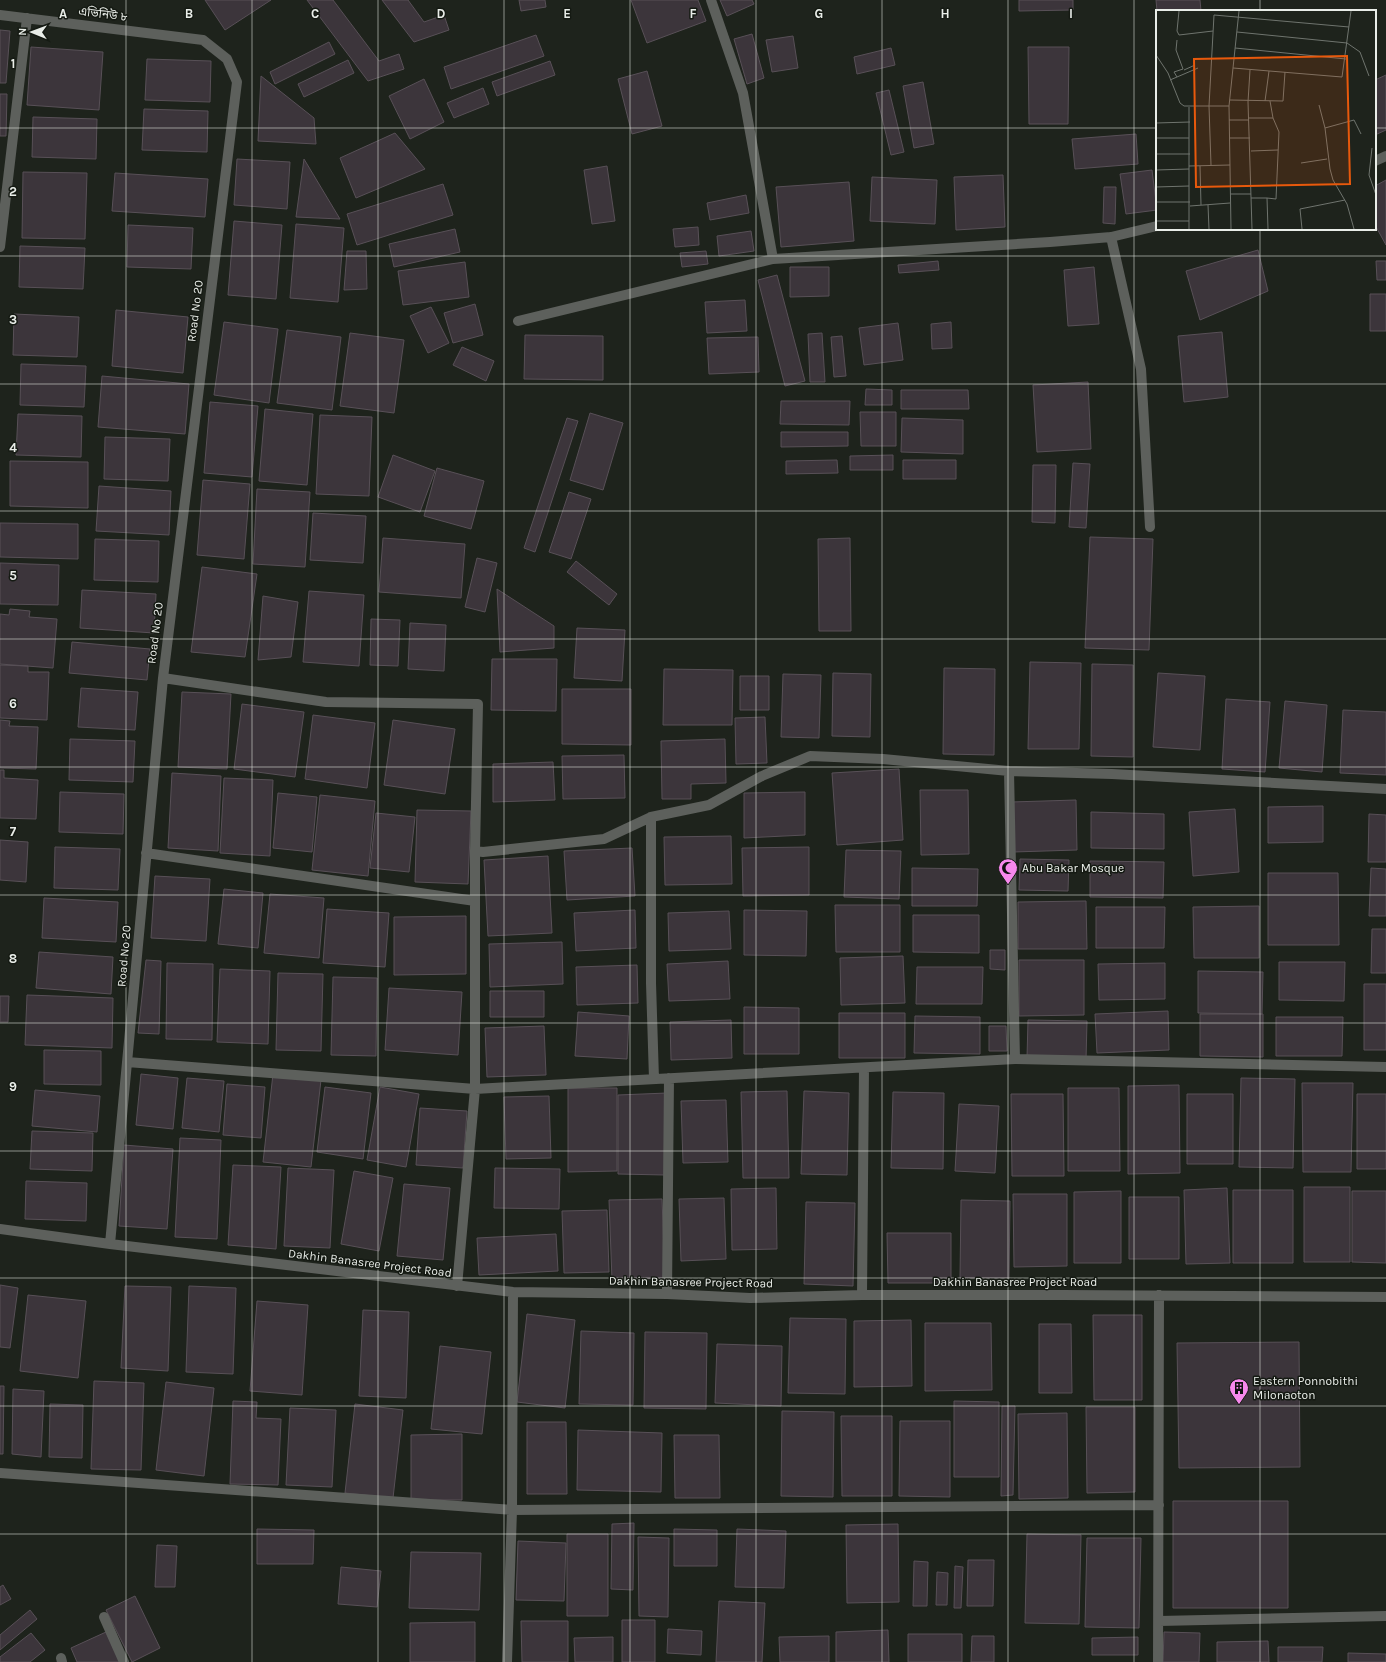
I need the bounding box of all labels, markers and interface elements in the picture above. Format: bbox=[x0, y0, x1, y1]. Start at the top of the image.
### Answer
street label: এভিনিউ ৮ bbox=[78, 3, 128, 24]
text: A bbox=[59, 6, 67, 21]
text: B bbox=[185, 6, 193, 21]
text: C bbox=[311, 6, 319, 21]
text: D bbox=[437, 6, 446, 21]
text: E bbox=[563, 6, 571, 21]
text: F bbox=[689, 6, 697, 21]
text: G bbox=[815, 6, 823, 21]
text: H bbox=[940, 6, 950, 21]
text: I bbox=[1069, 6, 1073, 21]
inset map bbox=[1156, 10, 1376, 230]
north arrow bbox=[12, 12, 52, 52]
text: N bbox=[16, 28, 29, 36]
text: 1 bbox=[11, 56, 15, 71]
text: 2 bbox=[9, 184, 17, 199]
street label: Road No 20 bbox=[184, 279, 206, 343]
text: 3 bbox=[9, 312, 17, 327]
text: 4 bbox=[9, 440, 17, 455]
text: 5 bbox=[9, 568, 17, 583]
street label: Road No 20 bbox=[144, 601, 166, 665]
text: 6 bbox=[9, 696, 17, 711]
text: 7 bbox=[10, 824, 17, 839]
mosque icon: Abu Bakar Mosque bbox=[997, 857, 1019, 885]
place label: Abu Bakar Mosque bbox=[1022, 861, 1124, 875]
street label: Road No 20 bbox=[114, 924, 134, 988]
text: 8 bbox=[9, 951, 17, 966]
text: 9 bbox=[9, 1079, 17, 1094]
street label: Dakhin Banasree Project Road bbox=[287, 1246, 453, 1280]
street label: Dakhin Banasree Project Road bbox=[609, 1274, 773, 1290]
street label: Dakhin Banasree Project Road bbox=[933, 1275, 1097, 1289]
place label: Eastern Ponnobithi Milonaoton bbox=[1253, 1374, 1358, 1402]
building icon: Eastern Ponnobithi Milonaoton bbox=[1228, 1377, 1250, 1405]

